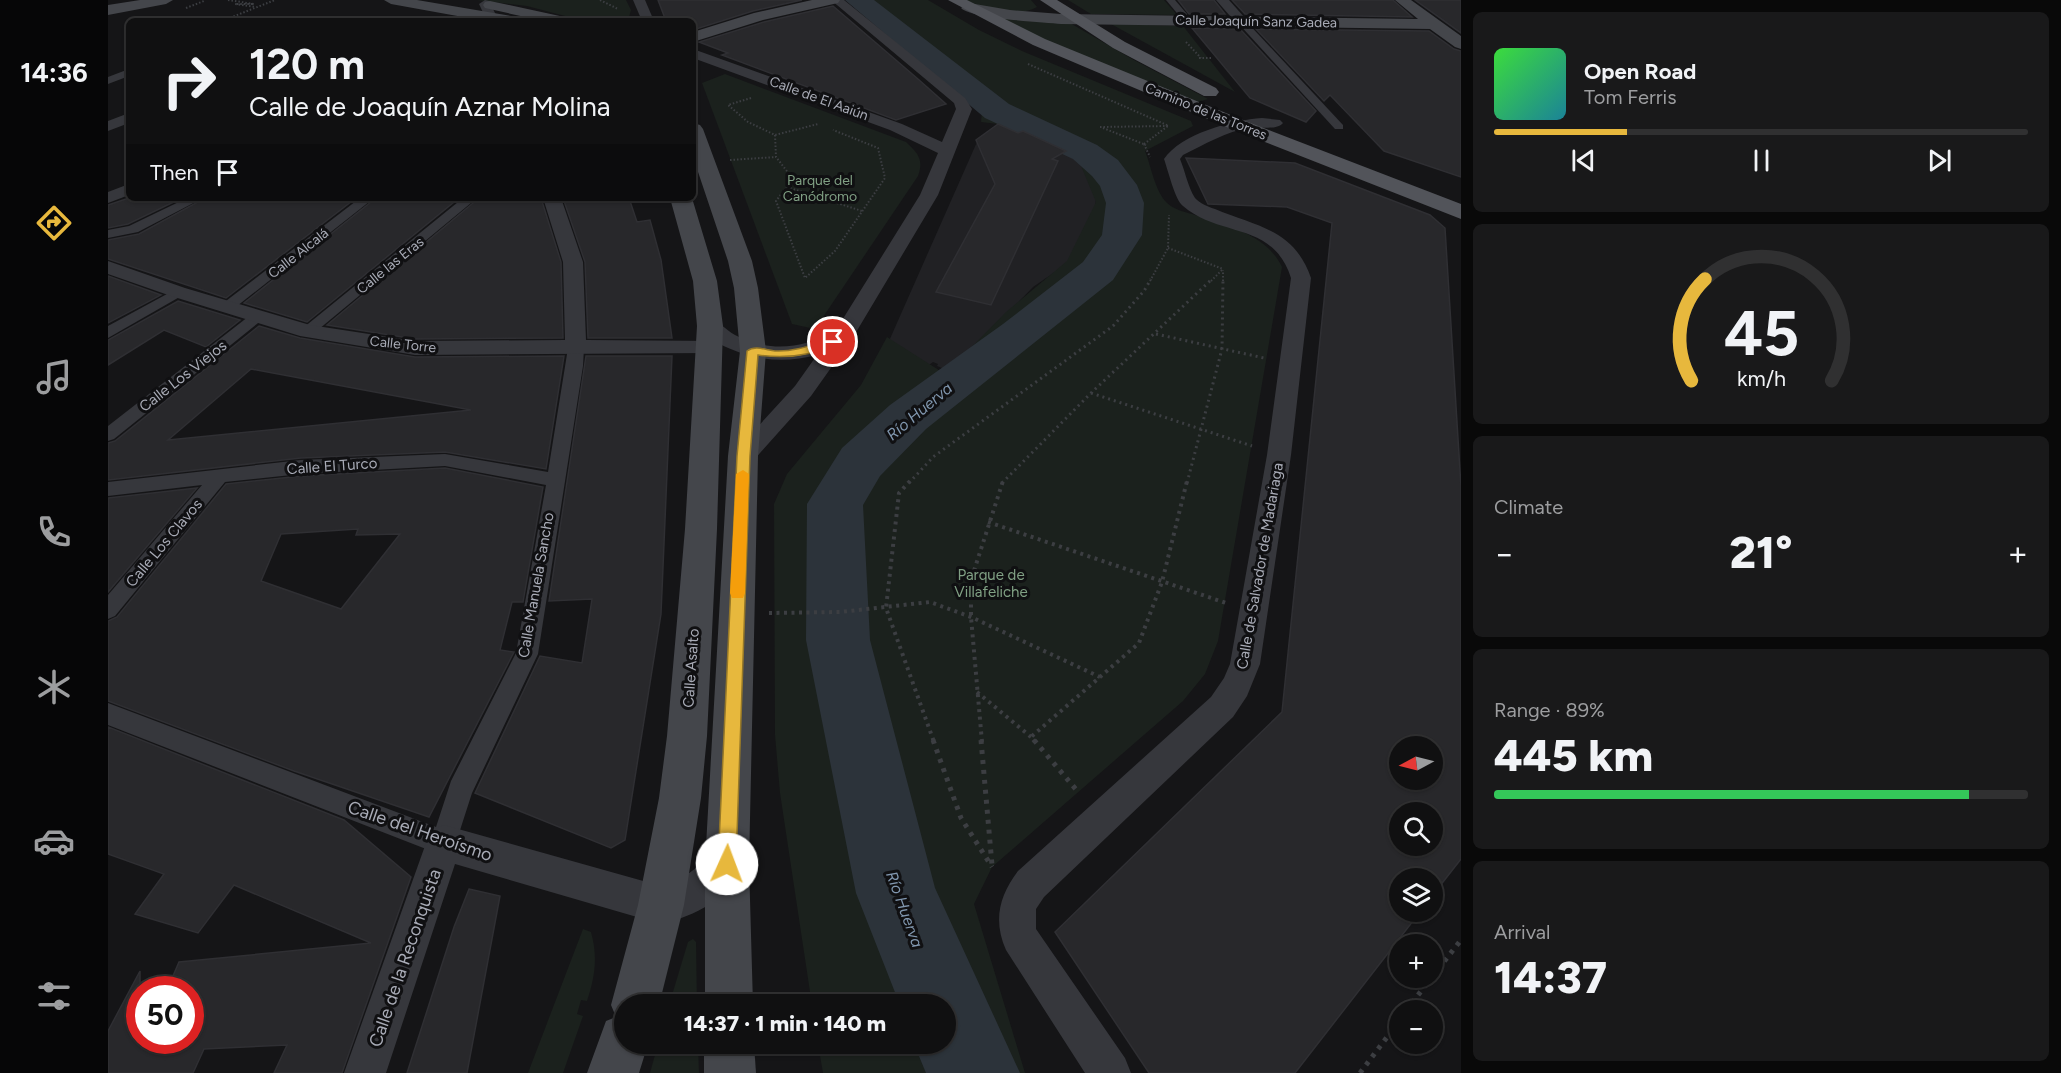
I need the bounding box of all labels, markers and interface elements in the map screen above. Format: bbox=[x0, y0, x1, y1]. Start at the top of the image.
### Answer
street label: Calle Joaquín Sanz Gadea bbox=[1175, 12, 1337, 31]
text: 120 m bbox=[249, 39, 365, 90]
icon: right bbox=[150, 42, 228, 120]
text: 14:36 bbox=[20, 56, 88, 89]
text: Open Road bbox=[1584, 58, 1696, 85]
street label: Calle de El Aaiún bbox=[767, 73, 871, 124]
street label: Camino de las Torres bbox=[1142, 79, 1269, 144]
text: Tom Ferris bbox=[1584, 85, 1677, 109]
text: Calle de Joaquín Aznar Molina bbox=[249, 90, 610, 123]
icon: previous bbox=[1567, 144, 1600, 177]
icon: pause bbox=[1745, 144, 1778, 177]
icon: next bbox=[1923, 144, 1956, 177]
icon: arrive bbox=[211, 156, 244, 189]
text: Then bbox=[150, 159, 199, 186]
park label: Parque del Canódromo bbox=[783, 172, 857, 205]
icon: directions bbox=[33, 202, 75, 244]
street label: Calle Alcalá bbox=[265, 225, 332, 282]
street label: Calle las Eras bbox=[353, 233, 427, 298]
text: 45 bbox=[1723, 296, 1799, 371]
pin bbox=[807, 316, 858, 367]
icon: arrive bbox=[816, 325, 849, 358]
street label: Calle Torre bbox=[369, 333, 437, 356]
street label: Calle Los Viejos bbox=[136, 336, 230, 416]
icon: music bbox=[33, 356, 75, 398]
text: km/h bbox=[1737, 367, 1785, 392]
water label: Río Huerva bbox=[883, 378, 956, 444]
street label: Calle El Turco bbox=[286, 454, 378, 478]
street label: Calle de Salvador de Madariaga bbox=[1233, 461, 1287, 671]
street label: Calle Los Clavos bbox=[122, 495, 206, 591]
text: Climate bbox=[1494, 495, 1563, 519]
icon: phone bbox=[33, 511, 75, 553]
street label: Calle Manuela Sancho bbox=[514, 511, 558, 659]
text: 21° bbox=[1730, 525, 1792, 579]
text: − bbox=[1494, 534, 1515, 573]
text: + bbox=[2007, 534, 2028, 573]
park label: Parque de Villafeliche bbox=[954, 566, 1028, 601]
street label: Calle Asalto bbox=[679, 627, 703, 708]
icon: climate bbox=[33, 666, 75, 708]
text: Range · 89% bbox=[1494, 698, 1605, 722]
text: 445 km bbox=[1494, 728, 1653, 782]
north arrow bbox=[1389, 736, 1443, 790]
map controls bbox=[1389, 736, 1443, 1054]
street label: Calle del Heroísmo bbox=[345, 796, 495, 866]
button: search bbox=[1389, 802, 1443, 856]
icon: car bbox=[33, 820, 75, 862]
position arrow bbox=[695, 832, 759, 896]
street label: Calle de la Reconquista bbox=[364, 866, 446, 1050]
water label: Río Huerva bbox=[882, 868, 927, 950]
button: layers bbox=[1389, 868, 1443, 922]
text: Arrival bbox=[1494, 920, 1550, 944]
button: + bbox=[1389, 934, 1443, 988]
text: 14:37 bbox=[1494, 950, 1607, 1004]
icon: filters bbox=[33, 975, 75, 1017]
speed limit sign: 50 bbox=[126, 976, 204, 1054]
button: − bbox=[1389, 1000, 1443, 1054]
text: 14:37 · 1 min · 140 m bbox=[684, 1010, 886, 1037]

